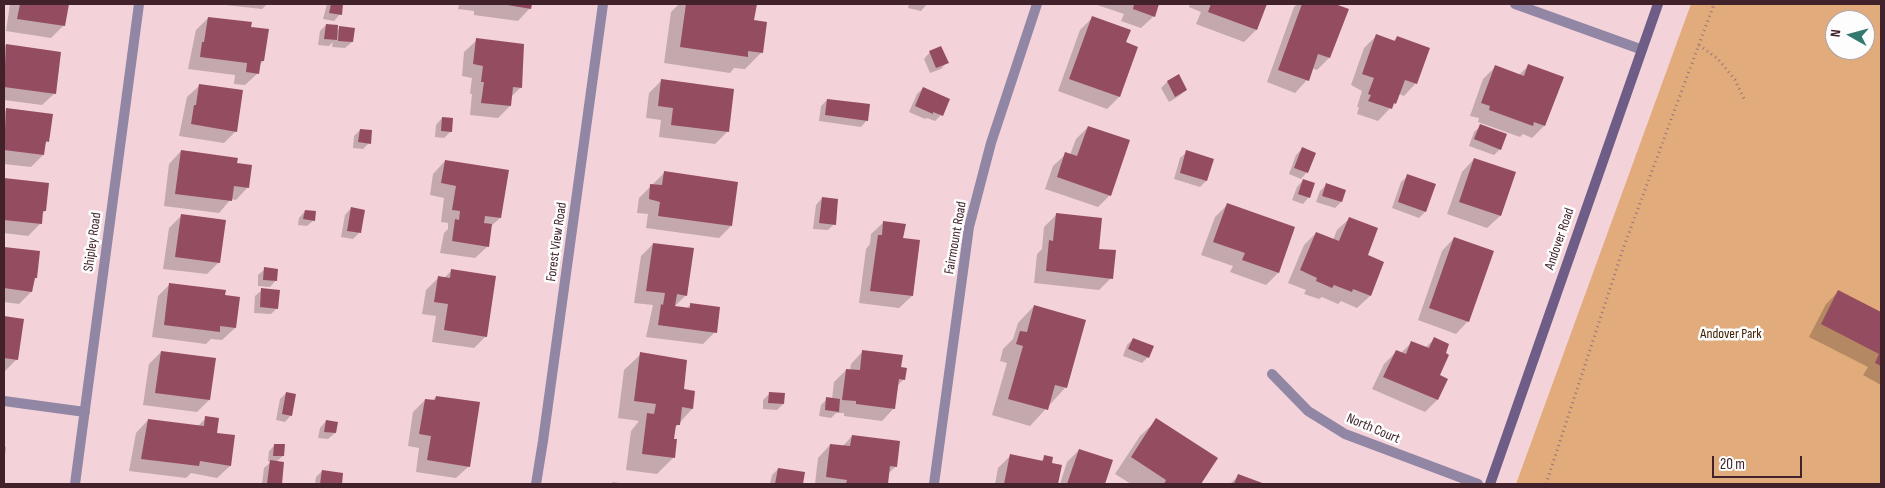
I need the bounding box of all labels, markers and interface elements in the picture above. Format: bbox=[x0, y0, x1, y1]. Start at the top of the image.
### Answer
north arrow bbox=[1825, 10, 1875, 60]
text: N bbox=[1827, 28, 1844, 38]
street label: Fairmount Road bbox=[941, 200, 971, 276]
street label: Forest View Road bbox=[543, 201, 571, 283]
street label: Andover Road bbox=[1542, 206, 1578, 272]
street label: Shipley Road bbox=[81, 211, 105, 273]
park label: Andover Park bbox=[1700, 326, 1762, 342]
street label: North Court bbox=[1344, 410, 1402, 448]
scale bar bbox=[1715, 446, 1805, 478]
text: 20 m bbox=[1720, 455, 1745, 474]

